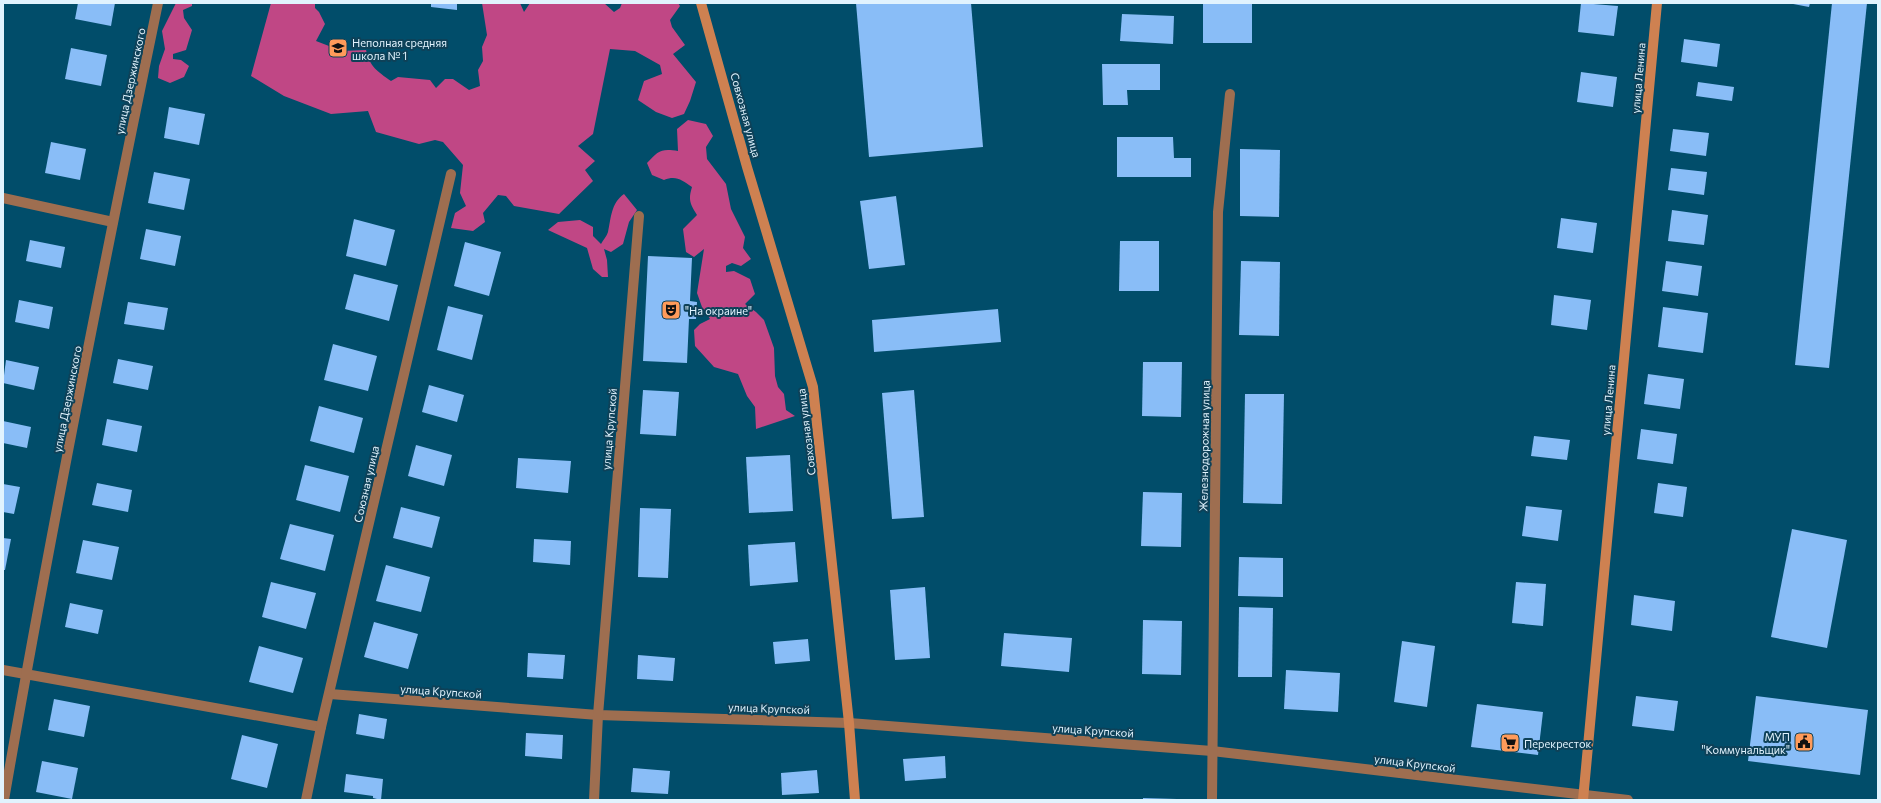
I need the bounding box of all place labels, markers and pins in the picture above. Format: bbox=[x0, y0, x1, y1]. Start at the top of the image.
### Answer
place label: Неполная средняя школа № 1 bbox=[352, 36, 447, 62]
school or university icon: Неполная средняя школа № 1 bbox=[327, 37, 349, 59]
theatre icon: "На окраине" bbox=[660, 299, 682, 321]
place label: "На окраине" bbox=[685, 304, 752, 317]
place label: МУП "Коммунальщик" bbox=[1702, 730, 1790, 756]
public building icon: МУП "Коммунальщик" bbox=[1793, 731, 1815, 753]
supermarket icon: Перекресток bbox=[1499, 732, 1521, 754]
place label: Перекресток bbox=[1524, 737, 1591, 750]

